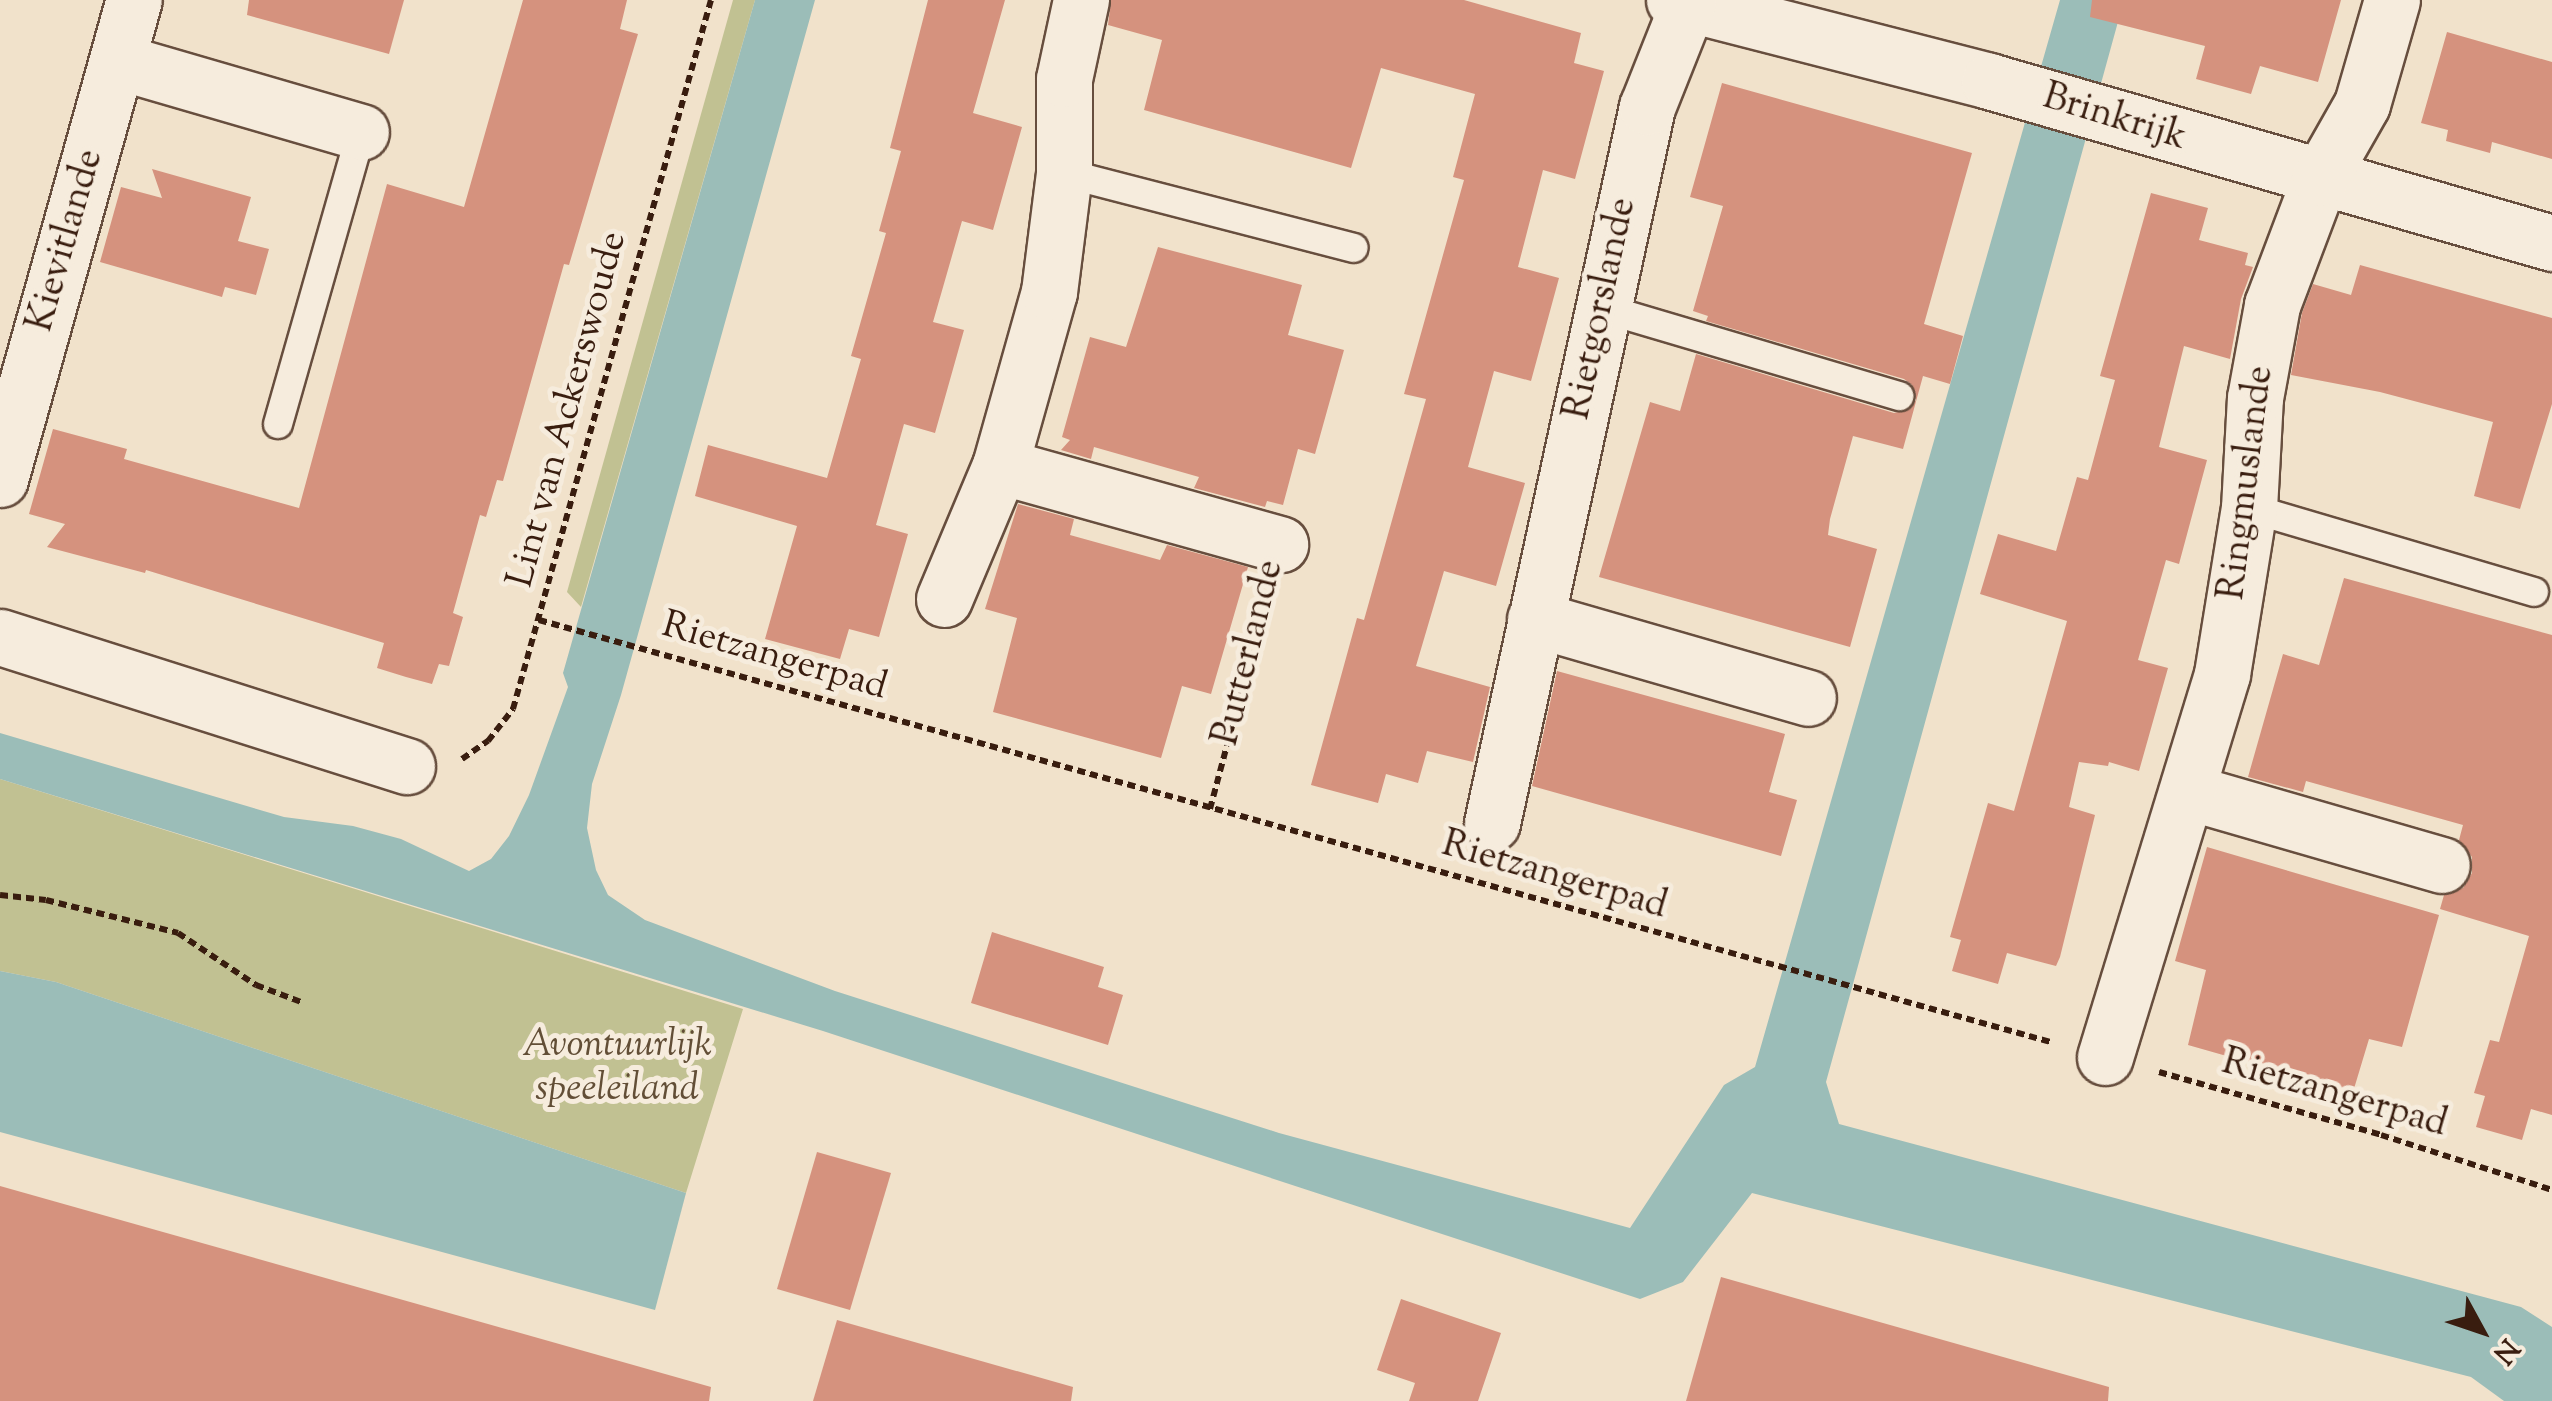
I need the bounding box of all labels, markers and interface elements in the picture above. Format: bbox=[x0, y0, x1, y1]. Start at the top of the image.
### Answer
street label: Brinkrijk bbox=[2037, 76, 2191, 162]
street label: Kievitlande bbox=[19, 144, 115, 338]
street label: Rietgorslande bbox=[1556, 194, 1648, 424]
street label: Lint van Ackerswoude bbox=[500, 227, 638, 593]
street label: Ringmuslande bbox=[2211, 363, 2285, 603]
street label: Putterlande bbox=[1205, 556, 1295, 750]
street label: Rietzangerpad bbox=[656, 604, 892, 712]
street label: Rietzangerpad bbox=[1436, 823, 1672, 931]
park label: Avontuurlijk speeleiland bbox=[522, 1024, 712, 1114]
street label: Rietzangerpad bbox=[2216, 1041, 2452, 1149]
north arrow bbox=[2432, 1281, 2532, 1381]
text: N bbox=[2482, 1329, 2527, 1372]

